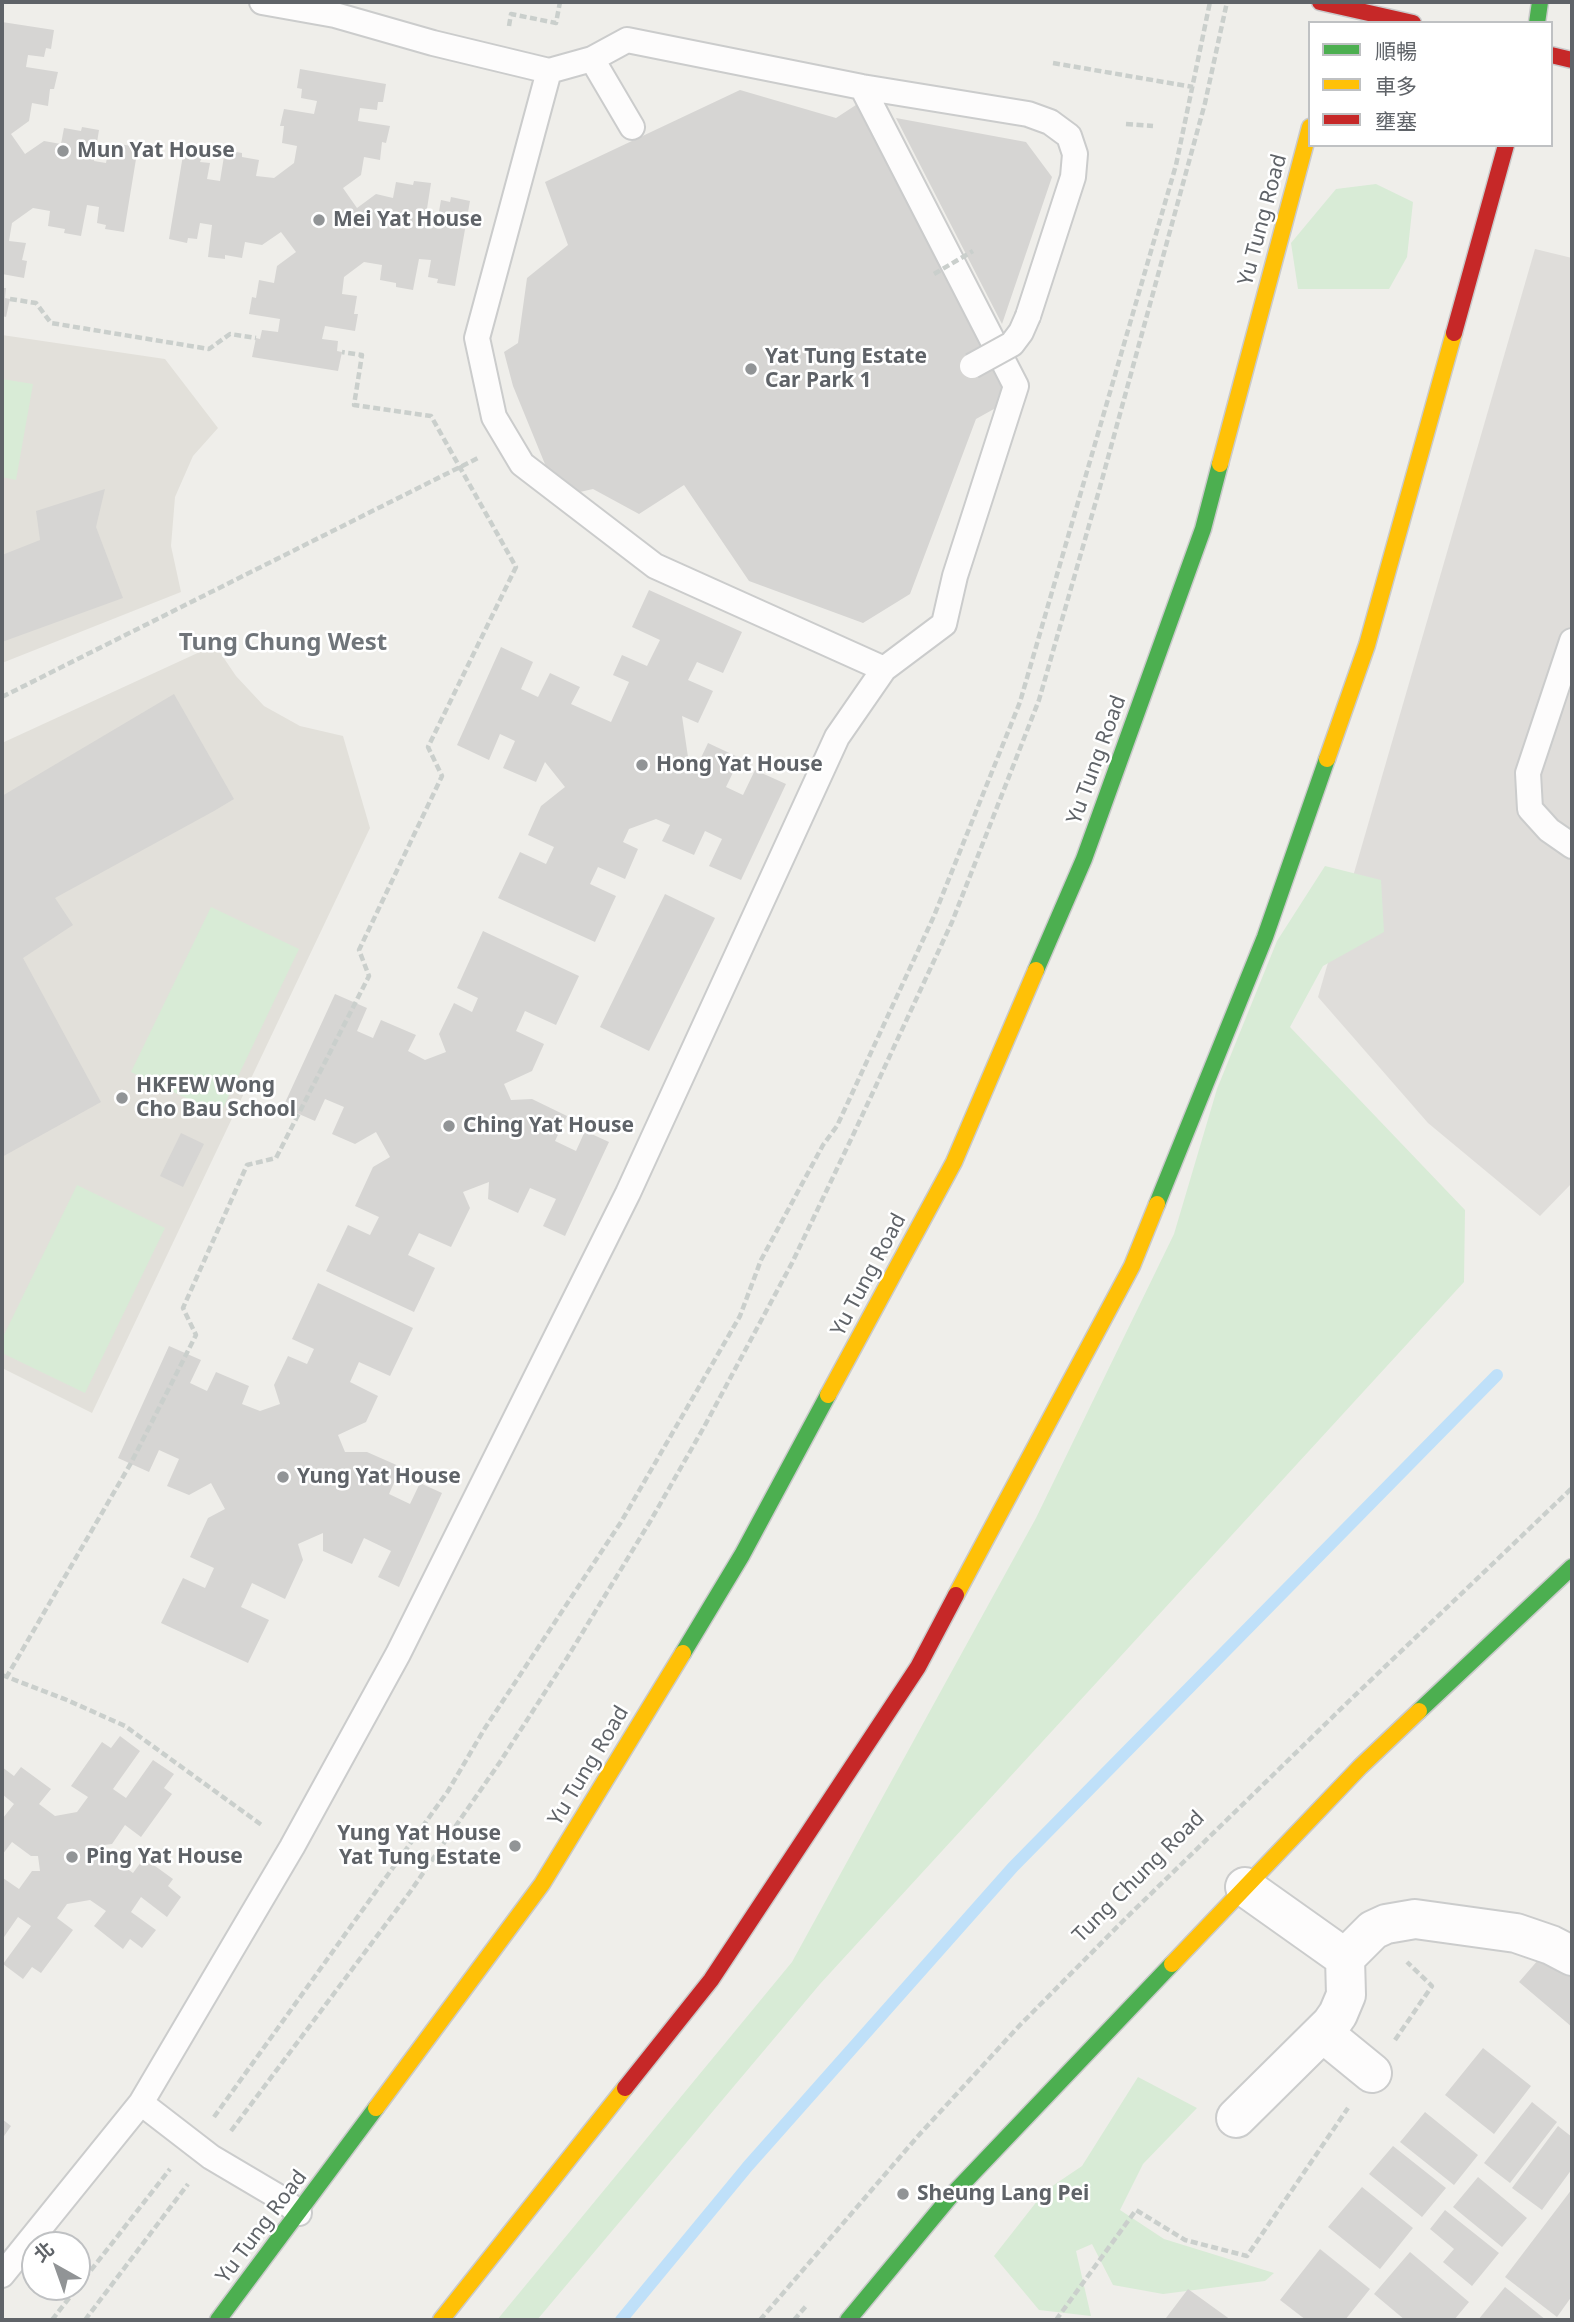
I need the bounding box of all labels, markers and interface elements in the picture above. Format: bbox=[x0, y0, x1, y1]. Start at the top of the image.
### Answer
legend bbox=[1308, 21, 1553, 147]
text: 順暢 bbox=[1375, 37, 1417, 65]
text: 車多 bbox=[1375, 72, 1417, 100]
text: 壅塞 bbox=[1375, 107, 1417, 135]
place label: Mun Yat House bbox=[77, 138, 235, 164]
marker: Mun Yat House bbox=[55, 143, 71, 159]
street label: Yu Tung Road bbox=[1233, 151, 1293, 289]
place label: Mei Yat House bbox=[333, 207, 482, 233]
marker: Mei Yat House bbox=[311, 212, 327, 228]
place label: Yat Tung Estate Car Park 1 bbox=[765, 344, 927, 394]
marker: Yat Tung Estate Car Park 1 bbox=[743, 361, 759, 377]
district label: Tung Chung West bbox=[179, 629, 387, 657]
street label: Yu Tung Road bbox=[1062, 692, 1132, 828]
place label: Hong Yat House bbox=[656, 752, 823, 778]
marker: Hong Yat House bbox=[634, 757, 650, 773]
place label: HKFEW Wong Cho Bau School bbox=[136, 1073, 296, 1123]
marker: HKFEW Wong Cho Bau School bbox=[114, 1090, 130, 1106]
place label: Ching Yat House bbox=[463, 1113, 634, 1139]
marker: Ching Yat House bbox=[441, 1118, 457, 1134]
street label: Yu Tung Road bbox=[826, 1209, 912, 1341]
place label: Yung Yat House bbox=[297, 1464, 461, 1490]
marker: Yung Yat House bbox=[275, 1469, 291, 1485]
street label: Yu Tung Road bbox=[543, 1702, 635, 1830]
street label: Tung Chung Road bbox=[1068, 1806, 1210, 1948]
place label: Yung Yat House Yat Tung Estate bbox=[337, 1821, 501, 1871]
marker: Yung Yat House Yat Tung Estate bbox=[507, 1838, 523, 1854]
place label: Ping Yat House bbox=[86, 1844, 243, 1870]
marker: Ping Yat House bbox=[64, 1849, 80, 1865]
street label: Yu Tung Road bbox=[211, 2165, 313, 2289]
place label: Sheung Lang Pei bbox=[917, 2181, 1089, 2207]
marker: Sheung Lang Pei bbox=[895, 2186, 911, 2202]
north arrow bbox=[21, 2231, 91, 2301]
text: 北 bbox=[28, 2235, 59, 2268]

